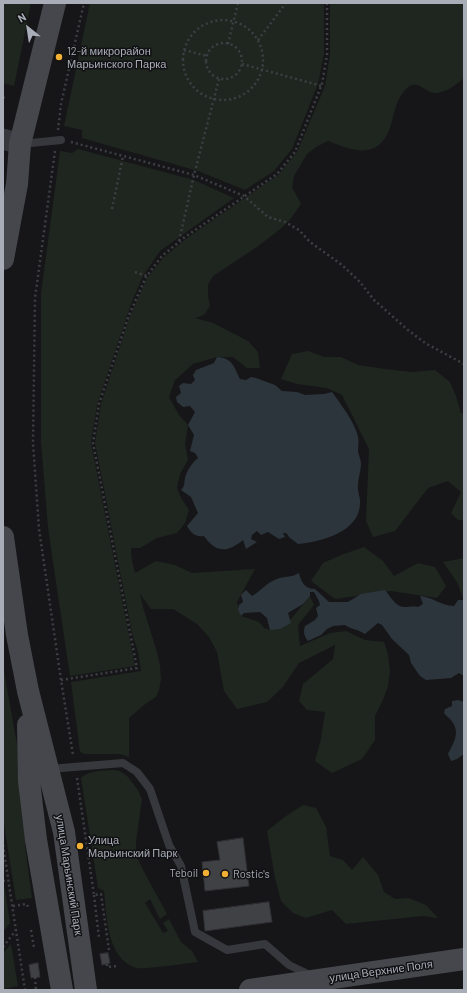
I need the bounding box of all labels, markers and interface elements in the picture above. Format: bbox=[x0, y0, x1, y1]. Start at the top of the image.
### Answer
north arrow bbox=[8, 8, 48, 48]
text: N bbox=[15, 10, 28, 25]
place label: 12-й микрорайон Марьинского Парка bbox=[67, 44, 166, 70]
marker: 12-й микрорайон Марьинского Парка bbox=[54, 52, 64, 62]
street label: улица Марьинский Парк bbox=[53, 814, 85, 936]
place label: Улица Марьинский Парк bbox=[88, 833, 177, 859]
marker: Улица Марьинский Парк bbox=[75, 841, 85, 851]
place label: Teboil bbox=[169, 866, 198, 880]
place label: Rostic's bbox=[233, 867, 270, 881]
marker: Teboil bbox=[201, 868, 211, 878]
marker: Rostic's bbox=[220, 869, 230, 879]
street label: улица Верхние Поля bbox=[329, 957, 433, 985]

